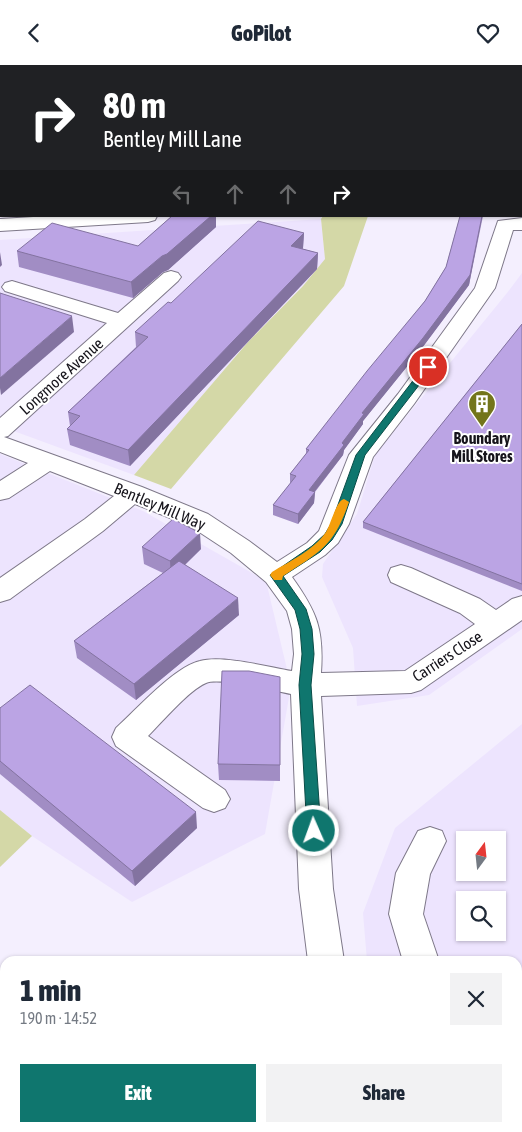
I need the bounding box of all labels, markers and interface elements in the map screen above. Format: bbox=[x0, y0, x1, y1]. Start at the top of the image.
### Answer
icon: back bbox=[20, 19, 48, 47]
icon: heart bbox=[474, 19, 502, 47]
text: GoPilot bbox=[231, 20, 291, 46]
icon: right bbox=[20, 85, 85, 150]
text: 80 m bbox=[103, 85, 166, 125]
text: Bentley Mill Lane bbox=[103, 126, 242, 152]
icon: left bbox=[168, 180, 196, 208]
icon: ahead bbox=[221, 180, 249, 208]
icon: ahead bbox=[274, 180, 302, 208]
icon: right bbox=[327, 180, 355, 208]
street label: Longmore Avenue bbox=[16, 334, 107, 419]
pin bbox=[407, 346, 449, 388]
icon: arrive bbox=[414, 353, 442, 381]
building icon: Boundary Mill Stores bbox=[467, 389, 497, 428]
place label: Boundary Mill Stores bbox=[451, 429, 513, 465]
street label: Bentley Mill Way bbox=[111, 479, 209, 534]
street label: Carriers Close bbox=[409, 627, 485, 685]
position arrow bbox=[287, 804, 339, 856]
north arrow bbox=[456, 831, 506, 881]
map controls bbox=[456, 831, 506, 941]
button: search bbox=[456, 891, 506, 941]
text: 1 min bbox=[20, 973, 81, 1007]
button: close bbox=[450, 973, 502, 1025]
text: 190 m · 14:52 bbox=[20, 1009, 97, 1027]
button: Exit bbox=[20, 1064, 256, 1122]
button: Share bbox=[266, 1064, 502, 1122]

